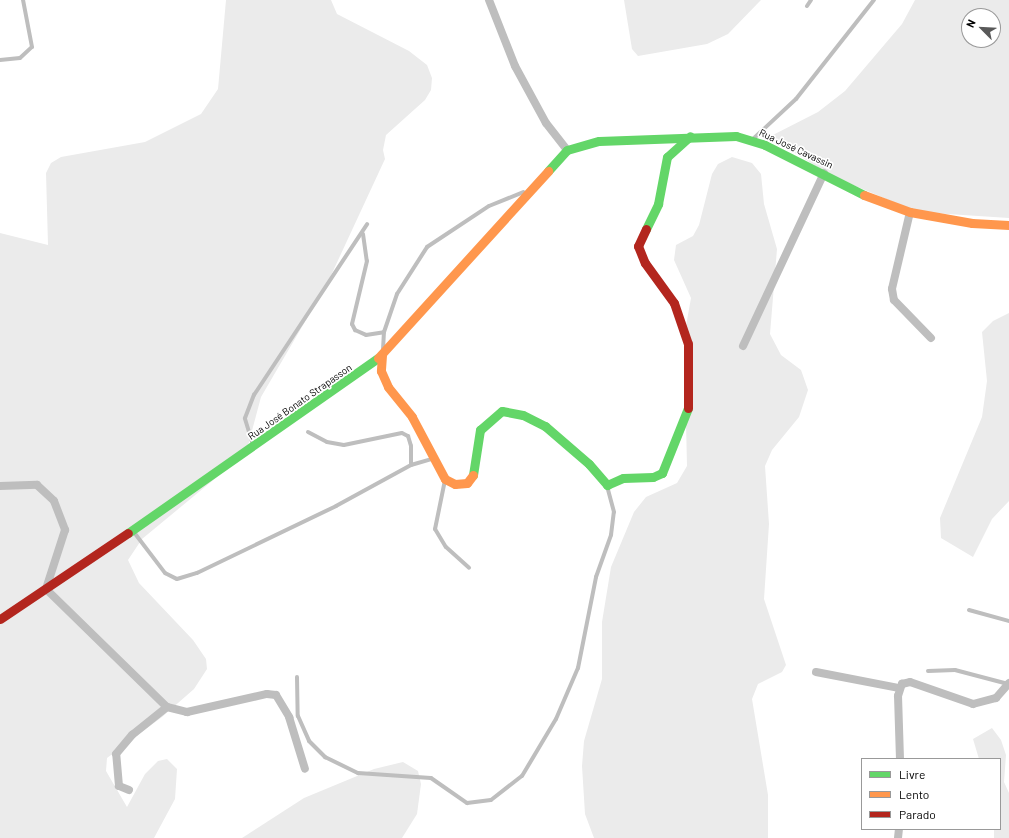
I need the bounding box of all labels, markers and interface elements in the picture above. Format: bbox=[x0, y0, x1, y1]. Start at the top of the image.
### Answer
north arrow bbox=[961, 8, 1001, 48]
text: N bbox=[963, 17, 978, 29]
street label: Rua José Cavassin bbox=[757, 127, 835, 171]
street label: Rua José Bonato Strapasson bbox=[246, 361, 354, 443]
legend bbox=[861, 758, 1001, 830]
text: Livre bbox=[899, 767, 925, 781]
text: Lento bbox=[899, 787, 929, 801]
text: Parado bbox=[899, 807, 936, 821]

